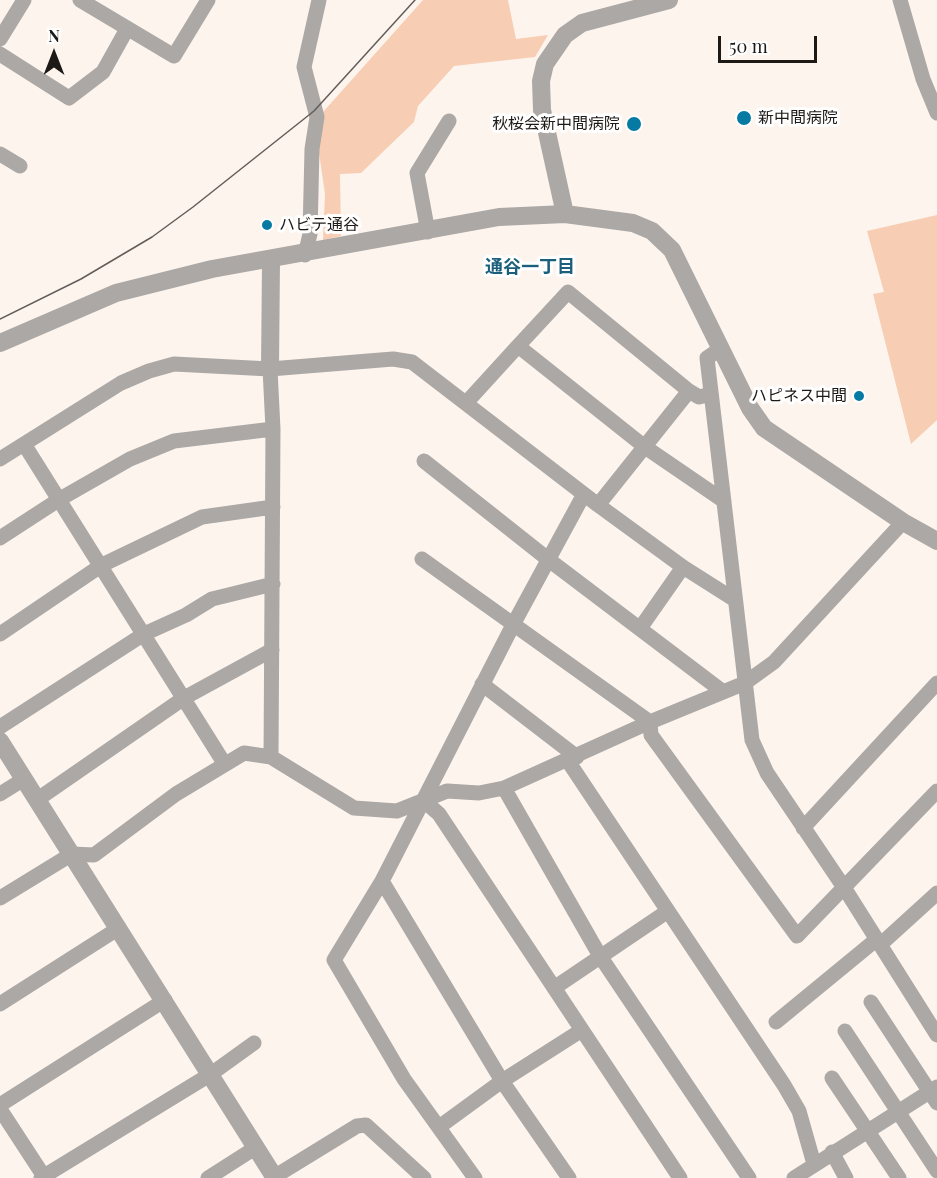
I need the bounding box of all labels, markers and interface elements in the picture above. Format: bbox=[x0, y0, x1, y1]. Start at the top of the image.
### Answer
north arrow bbox=[24, 24, 84, 84]
scale bar bbox=[721, 24, 820, 62]
text: N bbox=[48, 25, 60, 46]
text: 50 m bbox=[729, 34, 768, 58]
place label: 新中間病院 bbox=[758, 108, 838, 128]
marker: 新中間病院 bbox=[735, 109, 753, 127]
place label: 秋桜会新中間病院 bbox=[492, 114, 620, 134]
marker: 秋桜会新中間病院 bbox=[625, 115, 643, 133]
place label: ハビテ通谷 bbox=[279, 215, 359, 235]
marker: ハビテ通谷 bbox=[260, 218, 274, 232]
district label: 通谷一丁目 bbox=[485, 256, 575, 278]
place label: ハピネス中間 bbox=[751, 386, 847, 406]
marker: ハピネス中間 bbox=[852, 389, 866, 403]

